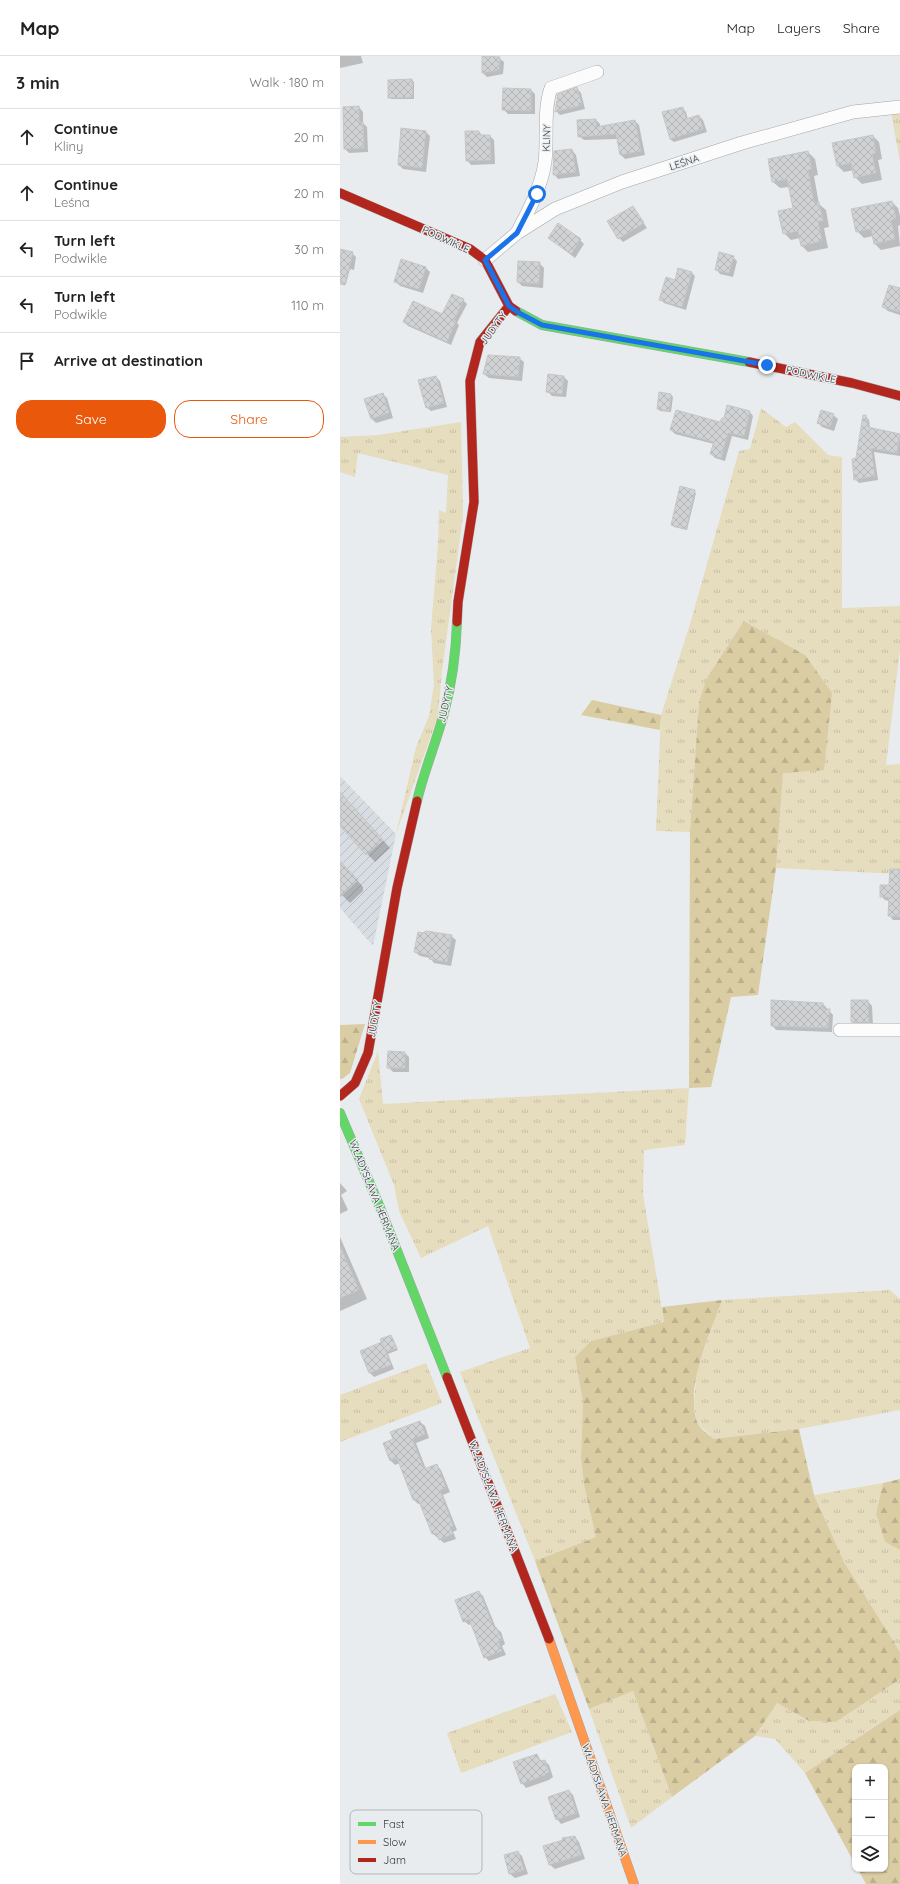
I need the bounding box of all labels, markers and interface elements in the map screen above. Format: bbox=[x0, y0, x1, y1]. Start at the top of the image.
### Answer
text: Map bbox=[20, 16, 59, 40]
text: Map bbox=[726, 19, 755, 37]
text: Layers bbox=[777, 19, 821, 37]
text: Share bbox=[843, 19, 880, 37]
text: 3 min bbox=[16, 72, 60, 93]
text: Walk · 180 m bbox=[249, 74, 324, 90]
text: Continue bbox=[54, 119, 118, 138]
street label: KLINY bbox=[540, 124, 553, 152]
icon: ahead bbox=[16, 126, 38, 148]
text: 20 m bbox=[294, 129, 324, 145]
text: Kliny bbox=[54, 138, 83, 154]
street label: LEŚNA bbox=[668, 151, 701, 173]
text: Continue bbox=[54, 175, 118, 194]
icon: ahead bbox=[16, 182, 38, 204]
text: 20 m bbox=[294, 185, 324, 201]
route start bbox=[528, 185, 546, 203]
text: Leśna bbox=[54, 194, 90, 210]
street label: PODWIKLE bbox=[420, 223, 472, 256]
text: Turn left bbox=[54, 231, 116, 250]
icon: left bbox=[16, 238, 38, 260]
text: 30 m bbox=[294, 241, 324, 257]
text: Podwikle bbox=[54, 250, 107, 266]
text: Turn left bbox=[54, 287, 116, 306]
icon: left bbox=[16, 294, 38, 316]
text: 110 m bbox=[291, 297, 324, 313]
text: Podwikle bbox=[54, 306, 107, 322]
street label: JUDYTY bbox=[477, 309, 510, 347]
icon: arrive bbox=[16, 350, 38, 372]
text: Arrive at destination bbox=[54, 351, 203, 370]
route end bbox=[758, 356, 776, 374]
street label: PODWIKLE bbox=[785, 363, 837, 386]
button: Save bbox=[16, 400, 166, 438]
button: Share bbox=[174, 400, 324, 438]
street label: JUDYTY bbox=[435, 684, 456, 724]
street label: JUDYTY bbox=[365, 999, 384, 1039]
street label: WŁADYSŁAWA HERMANA bbox=[346, 1138, 403, 1253]
street label: WŁADYSŁAWA HERMANA bbox=[466, 1439, 521, 1554]
street label: WŁADYSŁAWA HERMANA bbox=[579, 1742, 630, 1859]
map controls bbox=[852, 1764, 888, 1872]
button: + bbox=[852, 1764, 888, 1800]
button: − bbox=[852, 1800, 888, 1836]
legend bbox=[350, 1810, 482, 1874]
text: Fast bbox=[383, 1817, 405, 1831]
text: Slow bbox=[383, 1835, 407, 1849]
button: layers bbox=[852, 1836, 888, 1872]
text: Jam bbox=[383, 1853, 406, 1867]

